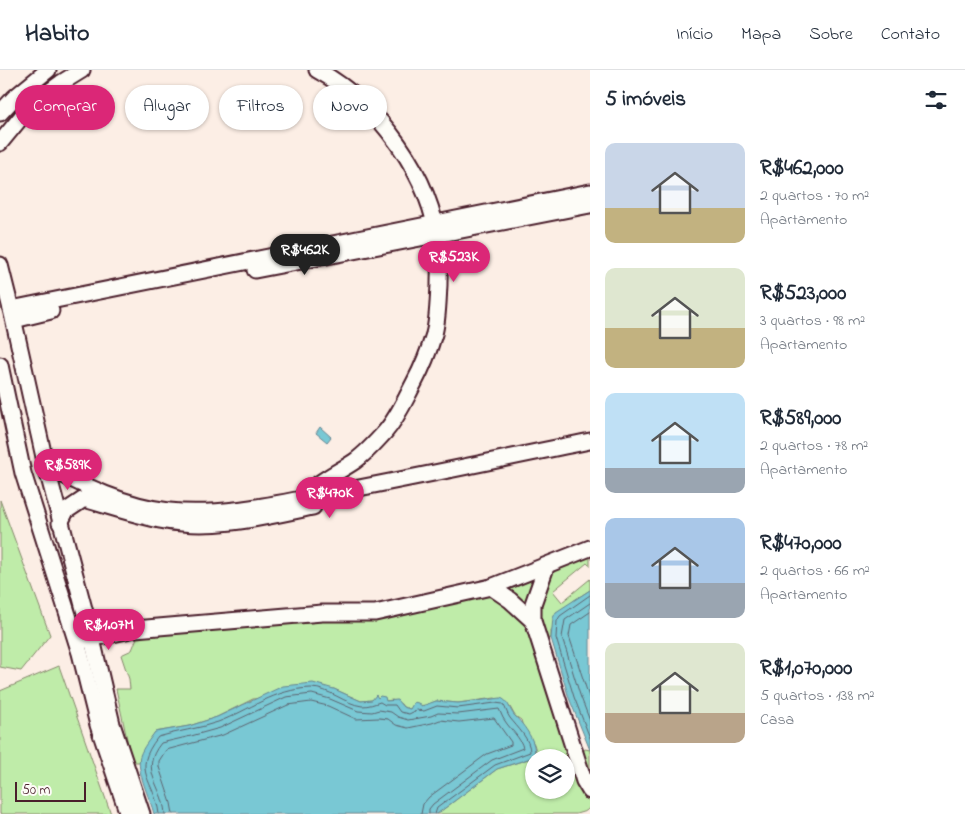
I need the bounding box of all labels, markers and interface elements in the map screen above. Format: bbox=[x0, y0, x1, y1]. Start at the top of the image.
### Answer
text: Habito bbox=[25, 17, 89, 52]
text: Início bbox=[676, 22, 713, 48]
text: Mapa bbox=[741, 22, 781, 48]
text: Sobre bbox=[809, 22, 853, 48]
text: Contato bbox=[881, 22, 940, 48]
chip: Comprar bbox=[15, 85, 115, 130]
chip: Alugar bbox=[125, 85, 209, 130]
chip: Filtros bbox=[219, 85, 303, 130]
chip: Novo bbox=[313, 85, 387, 130]
text: 5 imóveis bbox=[605, 85, 686, 115]
icon: filters bbox=[922, 86, 950, 114]
text: R$462,000 bbox=[760, 154, 843, 184]
icon: home bbox=[645, 163, 705, 223]
text: 2 quartos · 70 m² bbox=[760, 184, 869, 208]
text: Apartamento bbox=[760, 208, 847, 232]
pin: R$462K bbox=[264, 234, 346, 276]
text: R$462K bbox=[281, 238, 329, 262]
pin: R$523K bbox=[413, 240, 495, 283]
text: R$523K bbox=[429, 245, 479, 269]
text: R$523,000 bbox=[760, 279, 846, 309]
icon: home bbox=[645, 288, 705, 348]
text: 3 quartos · 98 m² bbox=[760, 309, 865, 333]
text: Apartamento bbox=[760, 333, 847, 357]
text: R$589,000 bbox=[760, 404, 841, 434]
icon: home bbox=[645, 413, 705, 473]
text: 2 quartos · 78 m² bbox=[760, 434, 868, 458]
pin: R$589K bbox=[27, 448, 109, 491]
text: R$589K bbox=[45, 453, 91, 477]
text: Apartamento bbox=[760, 458, 847, 482]
pin: R$470K bbox=[289, 476, 371, 519]
text: R$470K bbox=[307, 481, 353, 505]
text: R$470,000 bbox=[760, 529, 842, 559]
icon: home bbox=[645, 538, 705, 598]
text: 2 quartos · 66 m² bbox=[760, 559, 870, 583]
text: Apartamento bbox=[760, 583, 847, 607]
pin: R$1.07M bbox=[63, 608, 155, 651]
text: R$1.07M bbox=[84, 613, 134, 637]
text: R$1,070,000 bbox=[760, 654, 852, 684]
icon: home bbox=[645, 663, 705, 723]
text: 5 quartos · 138 m² bbox=[760, 684, 875, 708]
text: Casa bbox=[760, 708, 794, 732]
map controls bbox=[525, 749, 575, 799]
button: layers bbox=[525, 749, 575, 799]
scale bar bbox=[15, 779, 86, 802]
text: 50 m bbox=[22, 780, 50, 801]

